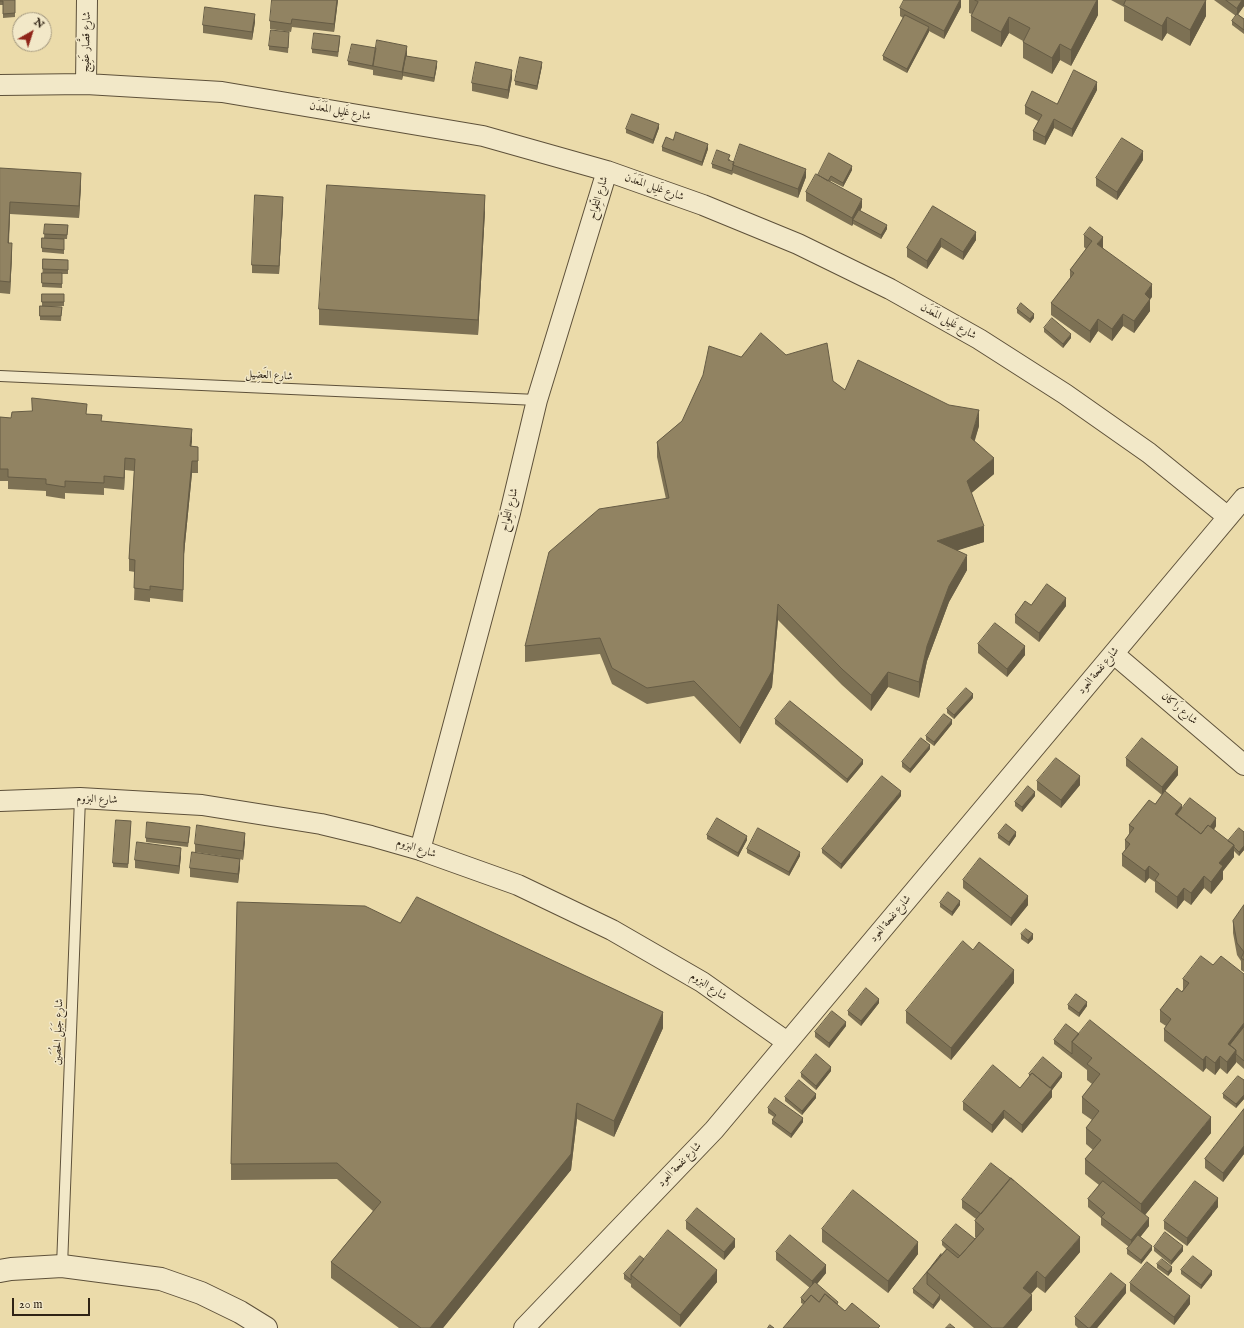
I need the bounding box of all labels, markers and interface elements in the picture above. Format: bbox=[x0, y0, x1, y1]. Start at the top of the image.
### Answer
street label: شارع قصَّار عَفِيج bbox=[80, 11, 94, 73]
north arrow bbox=[12, 12, 52, 52]
text: N bbox=[31, 15, 47, 32]
street label: شارع غَلِيل المَعَدَن bbox=[308, 100, 372, 124]
street label: شارع غَلِيل المَعَدَن bbox=[623, 172, 685, 204]
street label: شارع التِّلواح bbox=[586, 175, 612, 221]
street label: شارع غَلِيل المَعَدَن bbox=[918, 301, 978, 343]
street label: شارع العَضِيل bbox=[245, 368, 293, 384]
street label: شارع التِّلواح bbox=[498, 487, 522, 533]
street label: شارع نفحة العود bbox=[1076, 645, 1122, 697]
street label: شارع رَاكان bbox=[1158, 690, 1200, 728]
street label: شارع البزوم bbox=[76, 793, 118, 807]
street label: شارع البزوم bbox=[394, 836, 438, 862]
street label: شارع نفحة العود bbox=[868, 893, 914, 945]
street label: شارع البزوم bbox=[687, 970, 729, 1004]
street label: شارع جَبَل الحُصَين bbox=[51, 999, 67, 1065]
street label: شارع نفحة العود bbox=[655, 1140, 705, 1190]
scale bar bbox=[14, 1290, 92, 1316]
text: 20 m bbox=[19, 1297, 42, 1312]

